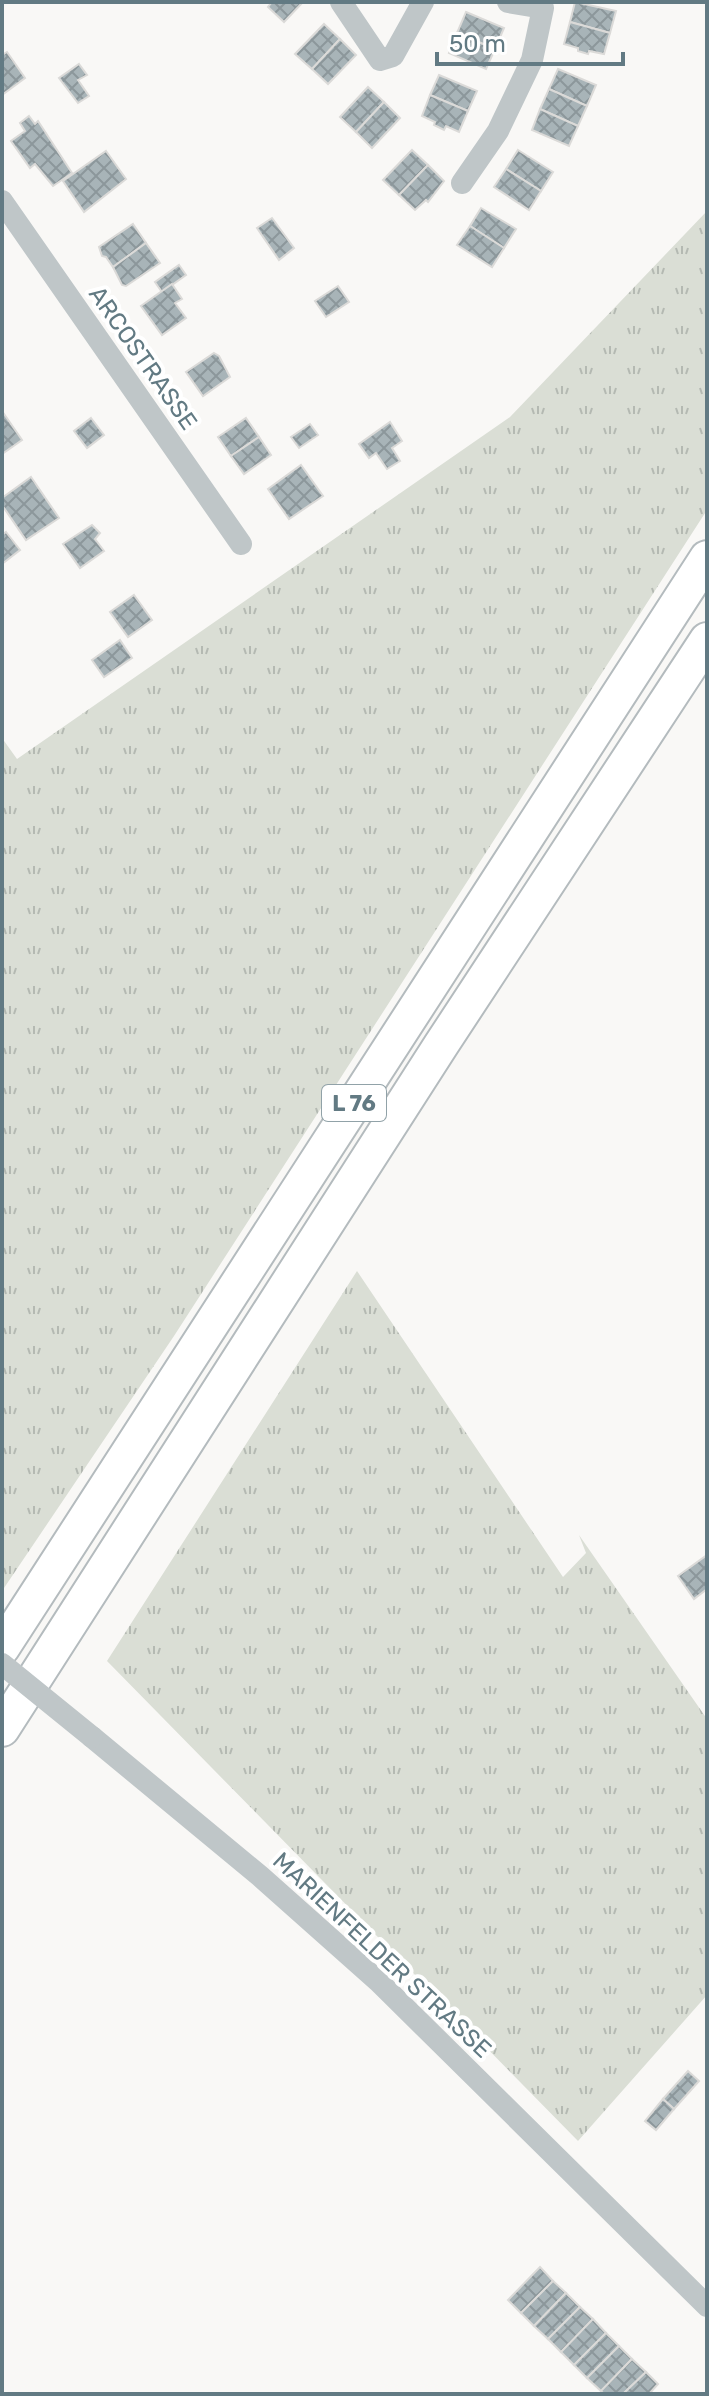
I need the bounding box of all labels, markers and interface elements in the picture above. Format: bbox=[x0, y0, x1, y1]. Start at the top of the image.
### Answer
scale bar bbox=[437, 16, 623, 66]
text: 50 m bbox=[449, 30, 506, 58]
street label: ARCOSTRASSE bbox=[83, 281, 203, 435]
road number: L 76 bbox=[322, 1085, 386, 1121]
street label: MARIENFELDER STRASSE bbox=[267, 1847, 497, 2063]

